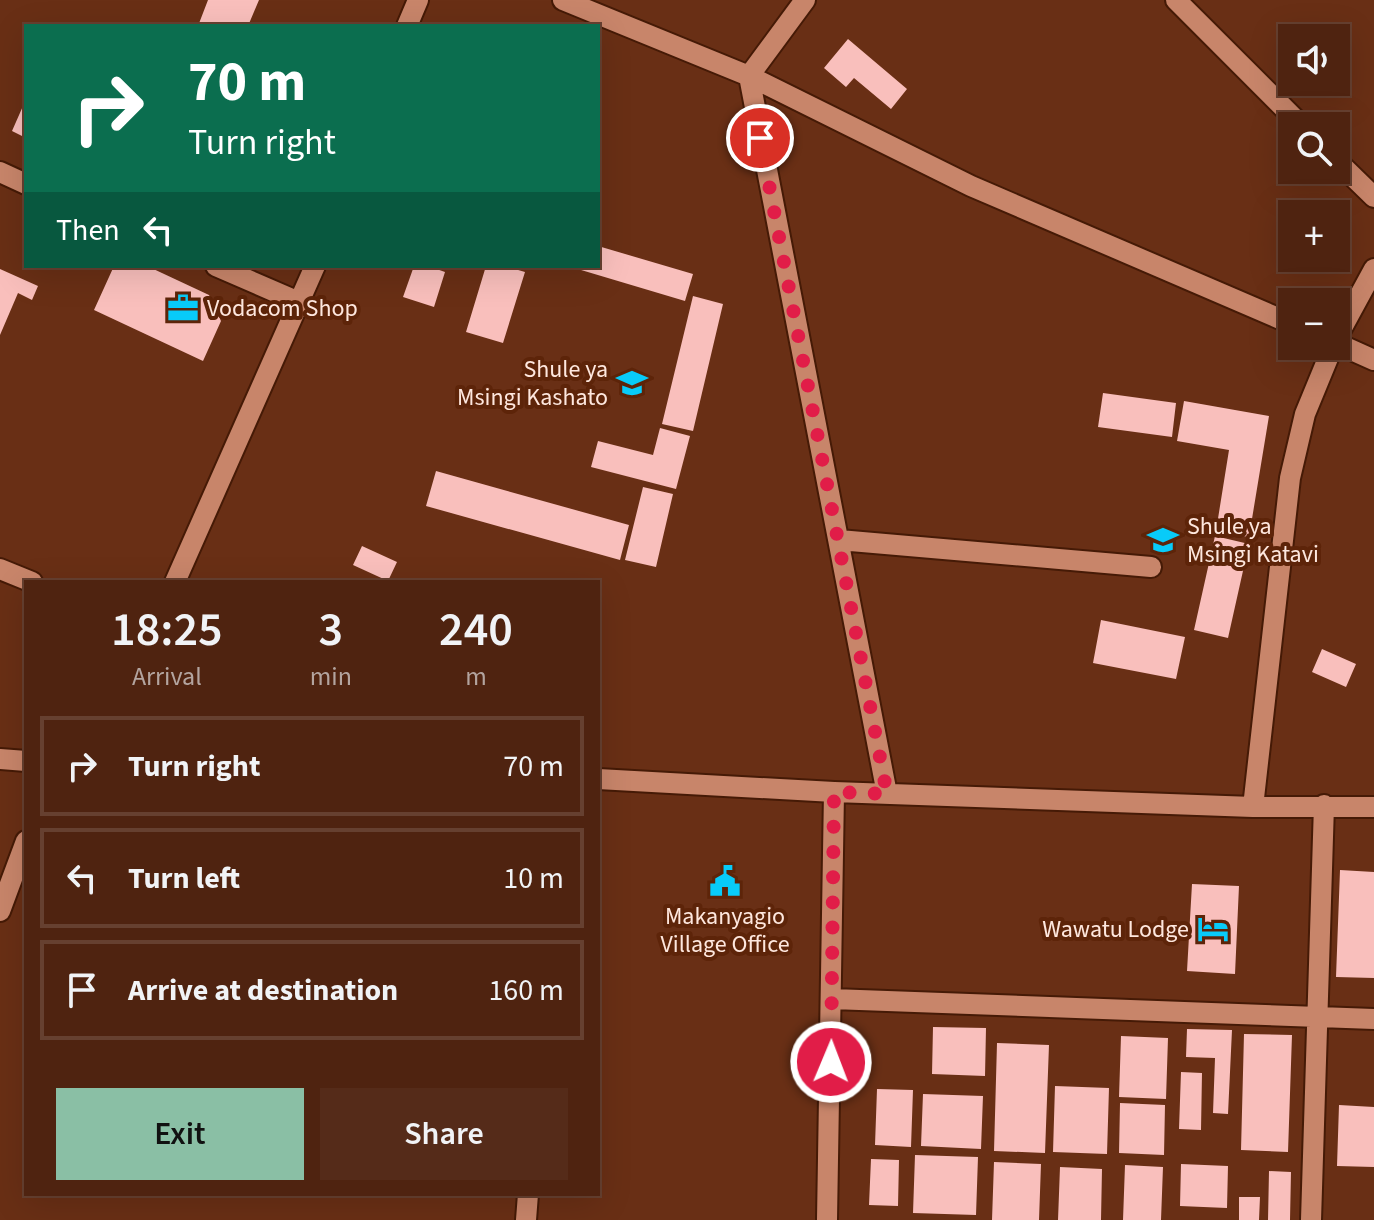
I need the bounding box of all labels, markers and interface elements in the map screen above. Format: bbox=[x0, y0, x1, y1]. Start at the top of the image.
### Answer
map controls bbox=[1278, 24, 1350, 360]
button: sound bbox=[1278, 24, 1350, 96]
text: 70 m bbox=[188, 43, 306, 122]
icon: right bbox=[56, 56, 160, 160]
pin bbox=[726, 104, 794, 172]
button: search bbox=[1278, 112, 1350, 184]
icon: arrive bbox=[738, 116, 782, 160]
text: Turn right bbox=[188, 117, 336, 168]
button: + bbox=[1278, 200, 1350, 272]
icon: left bbox=[136, 208, 180, 252]
text: Then bbox=[56, 209, 120, 252]
button: − bbox=[1278, 288, 1350, 360]
office icon: Vodacom Shop bbox=[166, 291, 200, 325]
place label: Vodacom Shop bbox=[207, 291, 358, 326]
place label: Shule ya Msingi Kashato bbox=[457, 352, 608, 415]
school or university icon: Shule ya Msingi Kashato bbox=[615, 366, 649, 400]
place label: Shule ya Msingi Katavi bbox=[1187, 509, 1319, 572]
school or university icon: Shule ya Msingi Katavi bbox=[1146, 523, 1180, 557]
text: 18:25 bbox=[111, 596, 223, 664]
text: 3 bbox=[319, 596, 343, 664]
text: 240 bbox=[439, 596, 513, 664]
text: Arrival bbox=[132, 658, 202, 695]
text: min bbox=[310, 658, 352, 695]
text: m bbox=[465, 658, 487, 695]
icon: right bbox=[60, 744, 104, 788]
text: Turn right bbox=[128, 745, 260, 788]
text: 70 m bbox=[503, 745, 564, 788]
icon: left bbox=[60, 856, 104, 900]
text: Turn left bbox=[128, 857, 240, 900]
text: 10 m bbox=[503, 857, 564, 900]
public building icon: Makanyagio Village Office bbox=[708, 864, 742, 898]
place label: Makanyagio Village Office bbox=[660, 899, 790, 962]
place label: Wawatu Lodge bbox=[1042, 912, 1189, 947]
hotel icon: Wawatu Lodge bbox=[1196, 912, 1230, 946]
icon: arrive bbox=[60, 968, 104, 1012]
text: Arrive at destination bbox=[128, 969, 398, 1012]
text: 160 m bbox=[488, 969, 564, 1012]
position arrow bbox=[789, 1020, 873, 1104]
button: Exit bbox=[56, 1088, 304, 1180]
button: Share bbox=[320, 1088, 568, 1180]

